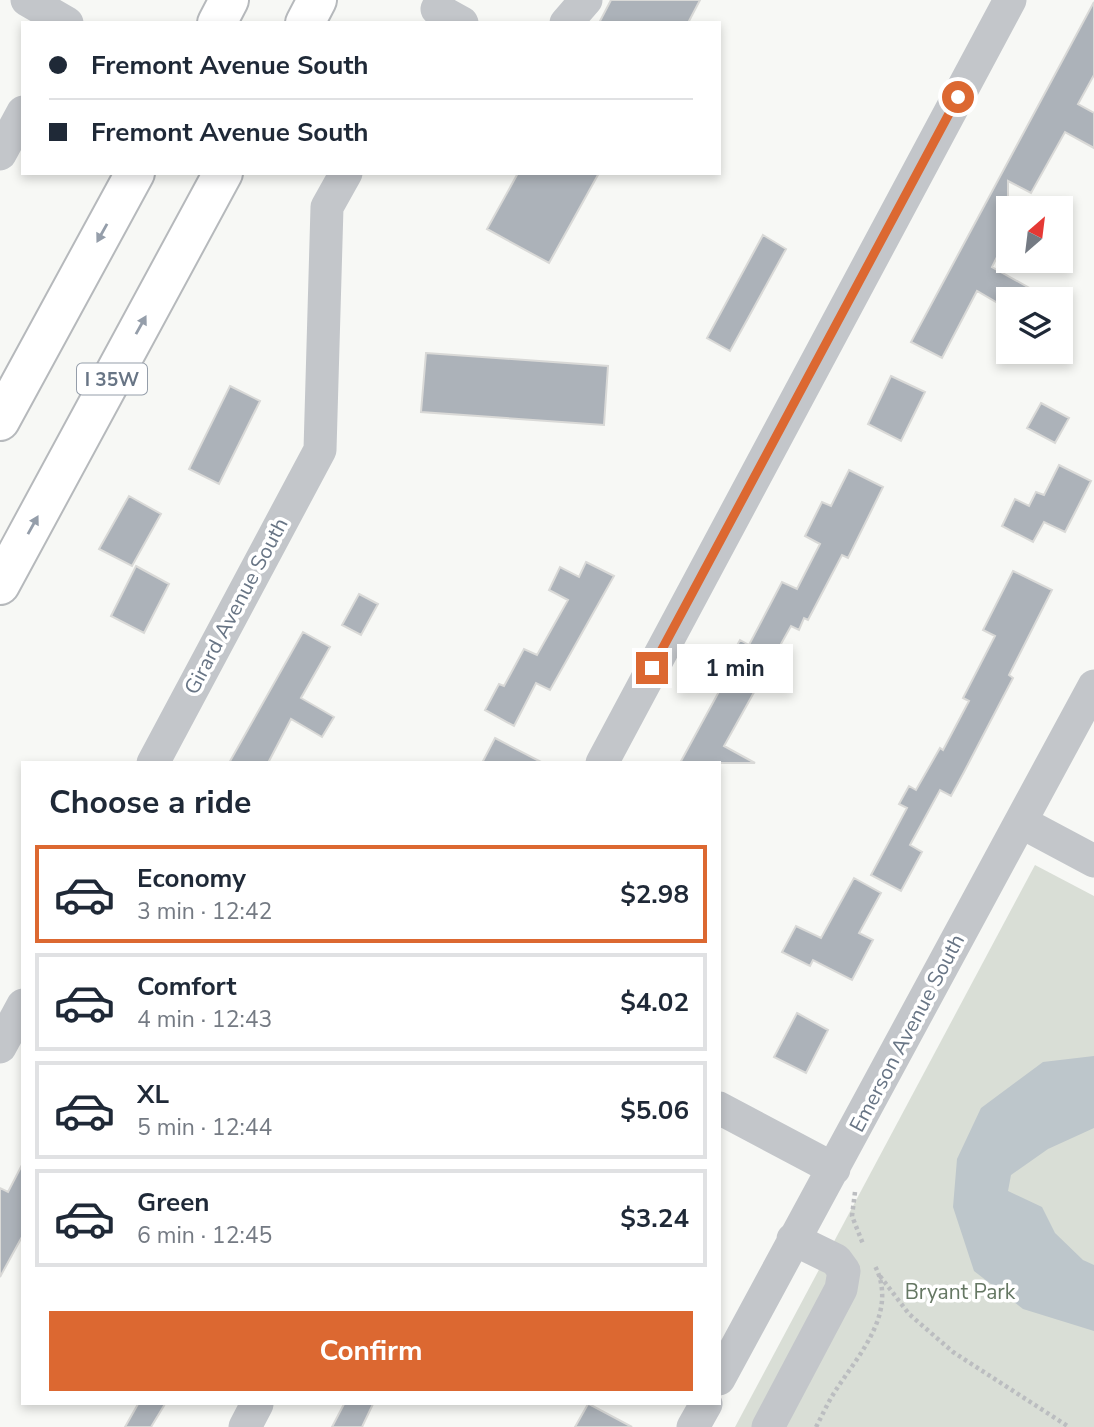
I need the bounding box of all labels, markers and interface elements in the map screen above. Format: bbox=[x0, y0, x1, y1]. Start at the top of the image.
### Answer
text: Fremont Avenue South bbox=[91, 48, 369, 83]
route start bbox=[942, 81, 974, 113]
text: Fremont Avenue South bbox=[91, 115, 369, 150]
north arrow bbox=[996, 196, 1073, 273]
map controls bbox=[996, 196, 1073, 364]
one-way arrow bbox=[96, 223, 108, 243]
button: layers bbox=[996, 287, 1073, 364]
one-way arrow bbox=[135, 315, 147, 335]
road number: I 35W bbox=[77, 364, 147, 394]
street label: Girard Avenue South bbox=[178, 513, 294, 699]
one-way arrow bbox=[26, 514, 38, 534]
callout: 1 min bbox=[676, 644, 792, 692]
route end bbox=[636, 652, 668, 684]
text: 1 min bbox=[705, 653, 765, 684]
text: Choose a ride bbox=[49, 781, 251, 824]
text: Economy bbox=[137, 861, 246, 896]
icon: car bbox=[53, 863, 116, 926]
text: $2.98 bbox=[620, 877, 689, 912]
text: 3 min · 12:42 bbox=[137, 896, 272, 927]
street label: Emerson Avenue South bbox=[843, 929, 971, 1137]
text: Comfort bbox=[137, 969, 237, 1004]
icon: car bbox=[53, 971, 116, 1034]
text: $4.02 bbox=[620, 985, 689, 1020]
text: 4 min · 12:43 bbox=[137, 1004, 272, 1035]
text: XL bbox=[137, 1077, 169, 1112]
icon: car bbox=[53, 1079, 116, 1142]
text: $5.06 bbox=[620, 1093, 689, 1128]
text: 5 min · 12:44 bbox=[137, 1112, 272, 1143]
text: Green bbox=[137, 1185, 210, 1220]
icon: car bbox=[53, 1187, 116, 1250]
text: $3.24 bbox=[620, 1201, 689, 1236]
text: 6 min · 12:45 bbox=[137, 1220, 272, 1251]
park label: Bryant Park bbox=[905, 1278, 1016, 1306]
button: Confirm bbox=[49, 1311, 693, 1391]

